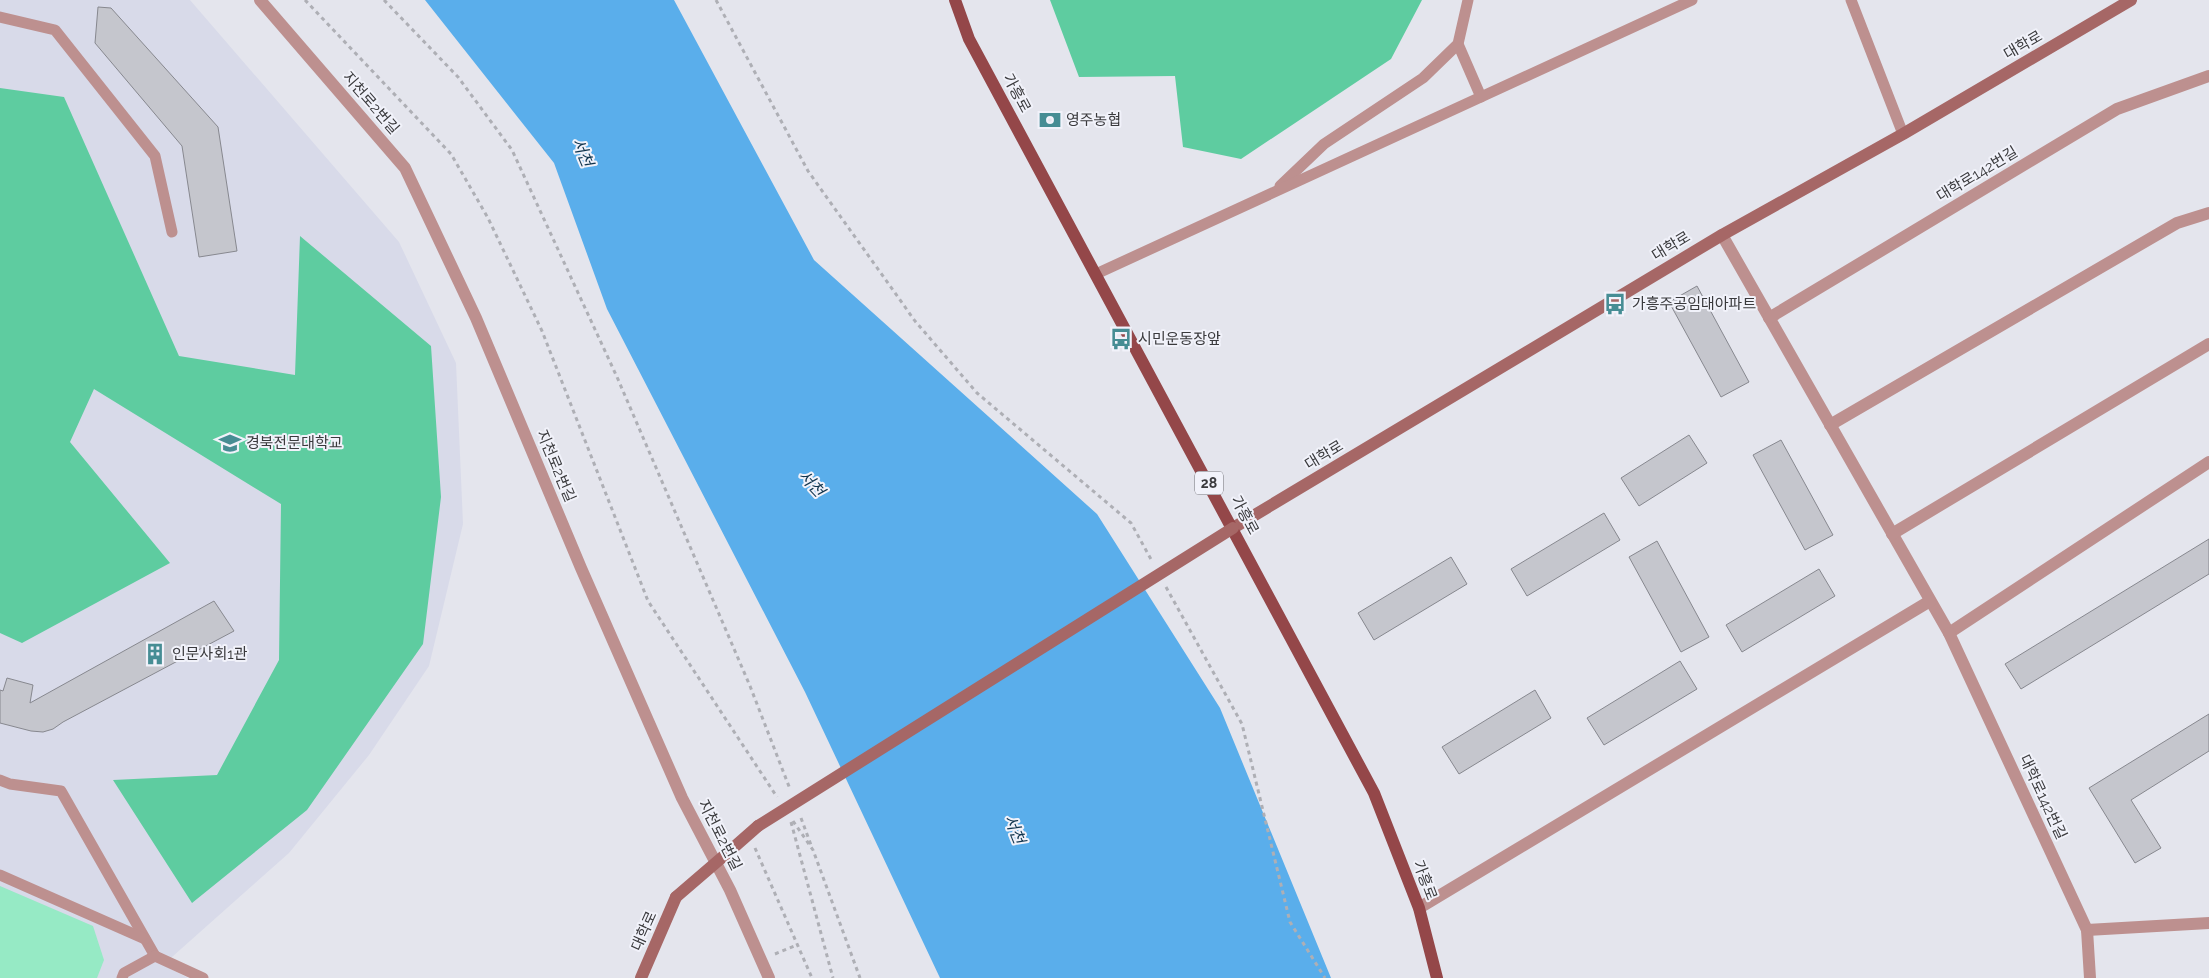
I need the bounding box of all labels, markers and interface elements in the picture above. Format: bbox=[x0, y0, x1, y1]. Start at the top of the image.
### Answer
street label: 대학로 bbox=[2001, 27, 2045, 63]
street label: 지천로2번길 bbox=[339, 68, 403, 138]
street label: 가흥로 bbox=[999, 70, 1035, 116]
bank icon: 영주농협 bbox=[1037, 107, 1063, 133]
place label: 영주농협 bbox=[1066, 111, 1121, 129]
water label: 서천 bbox=[568, 135, 598, 172]
street label: 대학로142번길 bbox=[1933, 143, 2021, 205]
street label: 대학로 bbox=[1649, 228, 1693, 264]
bus stop icon: 가흥주공임대아파트 bbox=[1602, 291, 1628, 317]
place label: 가흥주공임대아파트 bbox=[1632, 295, 1756, 313]
bus stop icon: 시민운동장앞 bbox=[1108, 326, 1134, 352]
place label: 시민운동장앞 bbox=[1138, 330, 1221, 348]
street label: 지천로2번길 bbox=[533, 427, 579, 505]
school or university icon: 경북전문대학교 bbox=[217, 430, 243, 456]
place label: 경북전문대학교 bbox=[246, 434, 343, 452]
street label: 대학로 bbox=[1302, 437, 1346, 473]
water label: 서천 bbox=[795, 466, 830, 502]
road number: 28 bbox=[1195, 472, 1223, 494]
street label: 가흥로 bbox=[1227, 492, 1263, 538]
building icon: 인문사회1관 bbox=[142, 641, 168, 667]
place label: 인문사회1관 bbox=[172, 645, 248, 663]
street label: 대학로142번길 bbox=[2016, 752, 2070, 842]
street label: 지천로2번길 bbox=[695, 797, 745, 873]
water label: 서천 bbox=[1000, 812, 1030, 849]
street label: 가흥로 bbox=[1409, 857, 1441, 903]
street label: 대학로 bbox=[627, 908, 661, 954]

